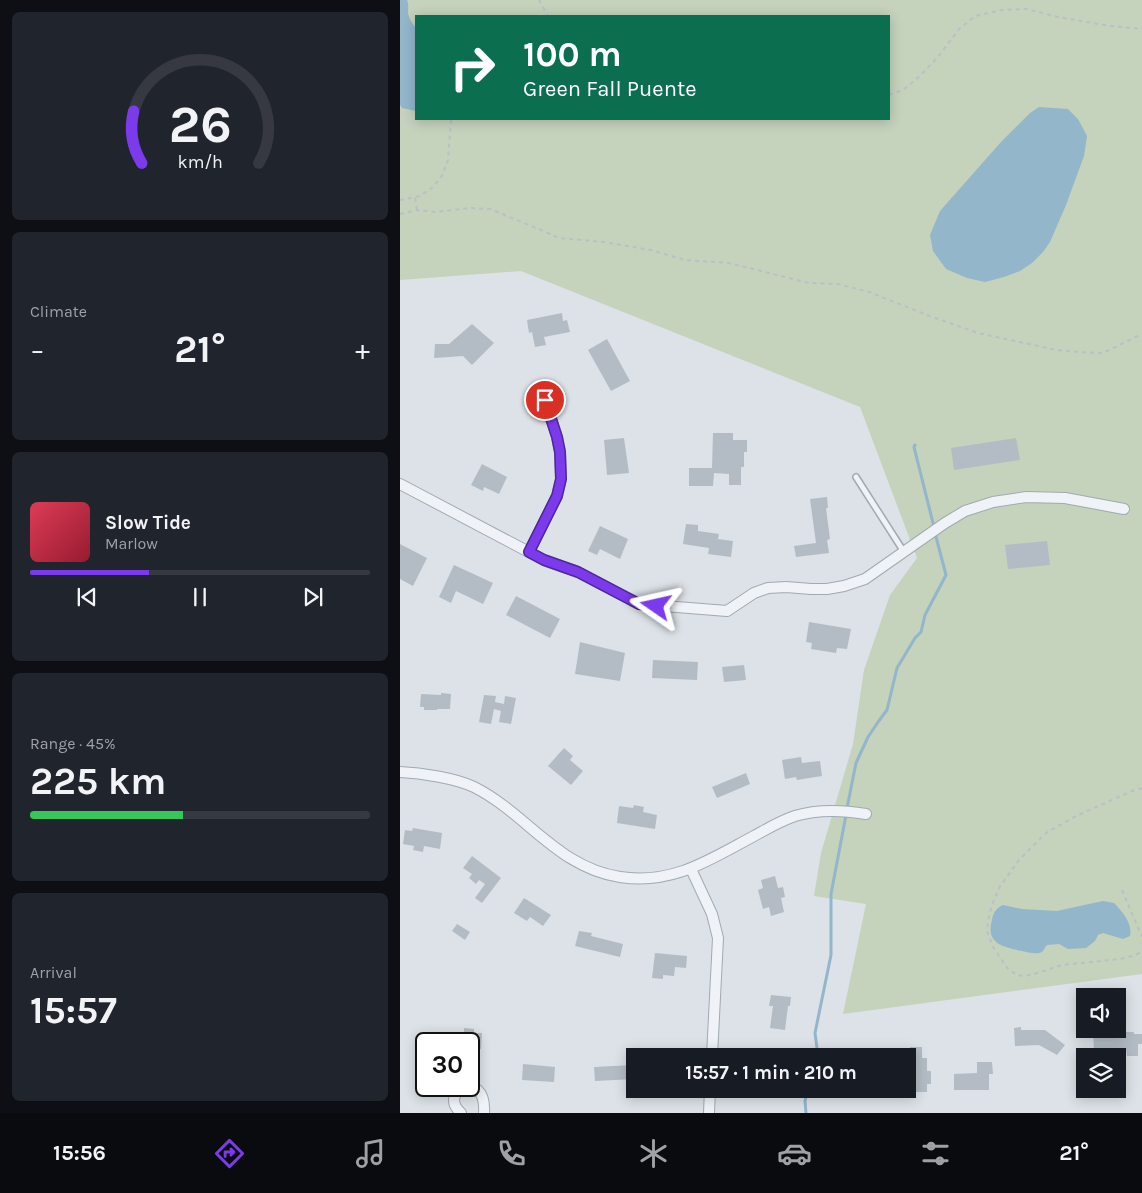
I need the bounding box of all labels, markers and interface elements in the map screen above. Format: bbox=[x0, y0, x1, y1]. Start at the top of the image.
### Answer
text: 100 m bbox=[523, 34, 622, 75]
icon: right bbox=[440, 35, 505, 100]
text: Green Fall Puente bbox=[523, 76, 697, 102]
text: 26 bbox=[168, 94, 232, 155]
text: km/h bbox=[177, 152, 223, 173]
text: Climate bbox=[30, 302, 87, 321]
text: 21° bbox=[174, 327, 226, 372]
text: − bbox=[30, 333, 45, 366]
text: + bbox=[355, 333, 370, 366]
pin bbox=[524, 379, 566, 421]
icon: arrive bbox=[531, 386, 559, 414]
text: Slow Tide bbox=[105, 512, 191, 534]
text: Marlow bbox=[105, 534, 158, 553]
position arrow bbox=[629, 579, 681, 631]
icon: previous bbox=[73, 583, 101, 611]
icon: pause bbox=[186, 583, 214, 611]
icon: next bbox=[299, 583, 327, 611]
text: Range · 45% bbox=[30, 734, 116, 753]
text: 225 km bbox=[30, 759, 166, 804]
text: Arrival bbox=[30, 963, 77, 982]
text: 15:57 bbox=[30, 988, 117, 1033]
map controls bbox=[1076, 988, 1126, 1098]
button: sound bbox=[1076, 988, 1126, 1038]
speed limit sign: 30 bbox=[415, 1032, 480, 1097]
button: layers bbox=[1076, 1048, 1126, 1098]
text: 15:57 · 1 min · 210 m bbox=[685, 1062, 857, 1084]
icon: directions bbox=[212, 1136, 247, 1171]
icon: music bbox=[353, 1136, 388, 1171]
icon: phone bbox=[494, 1136, 529, 1171]
icon: climate bbox=[636, 1136, 671, 1171]
icon: car bbox=[777, 1136, 812, 1171]
icon: filters bbox=[918, 1136, 953, 1171]
text: 15:56 bbox=[53, 1140, 106, 1166]
text: 21° bbox=[1059, 1140, 1089, 1166]

